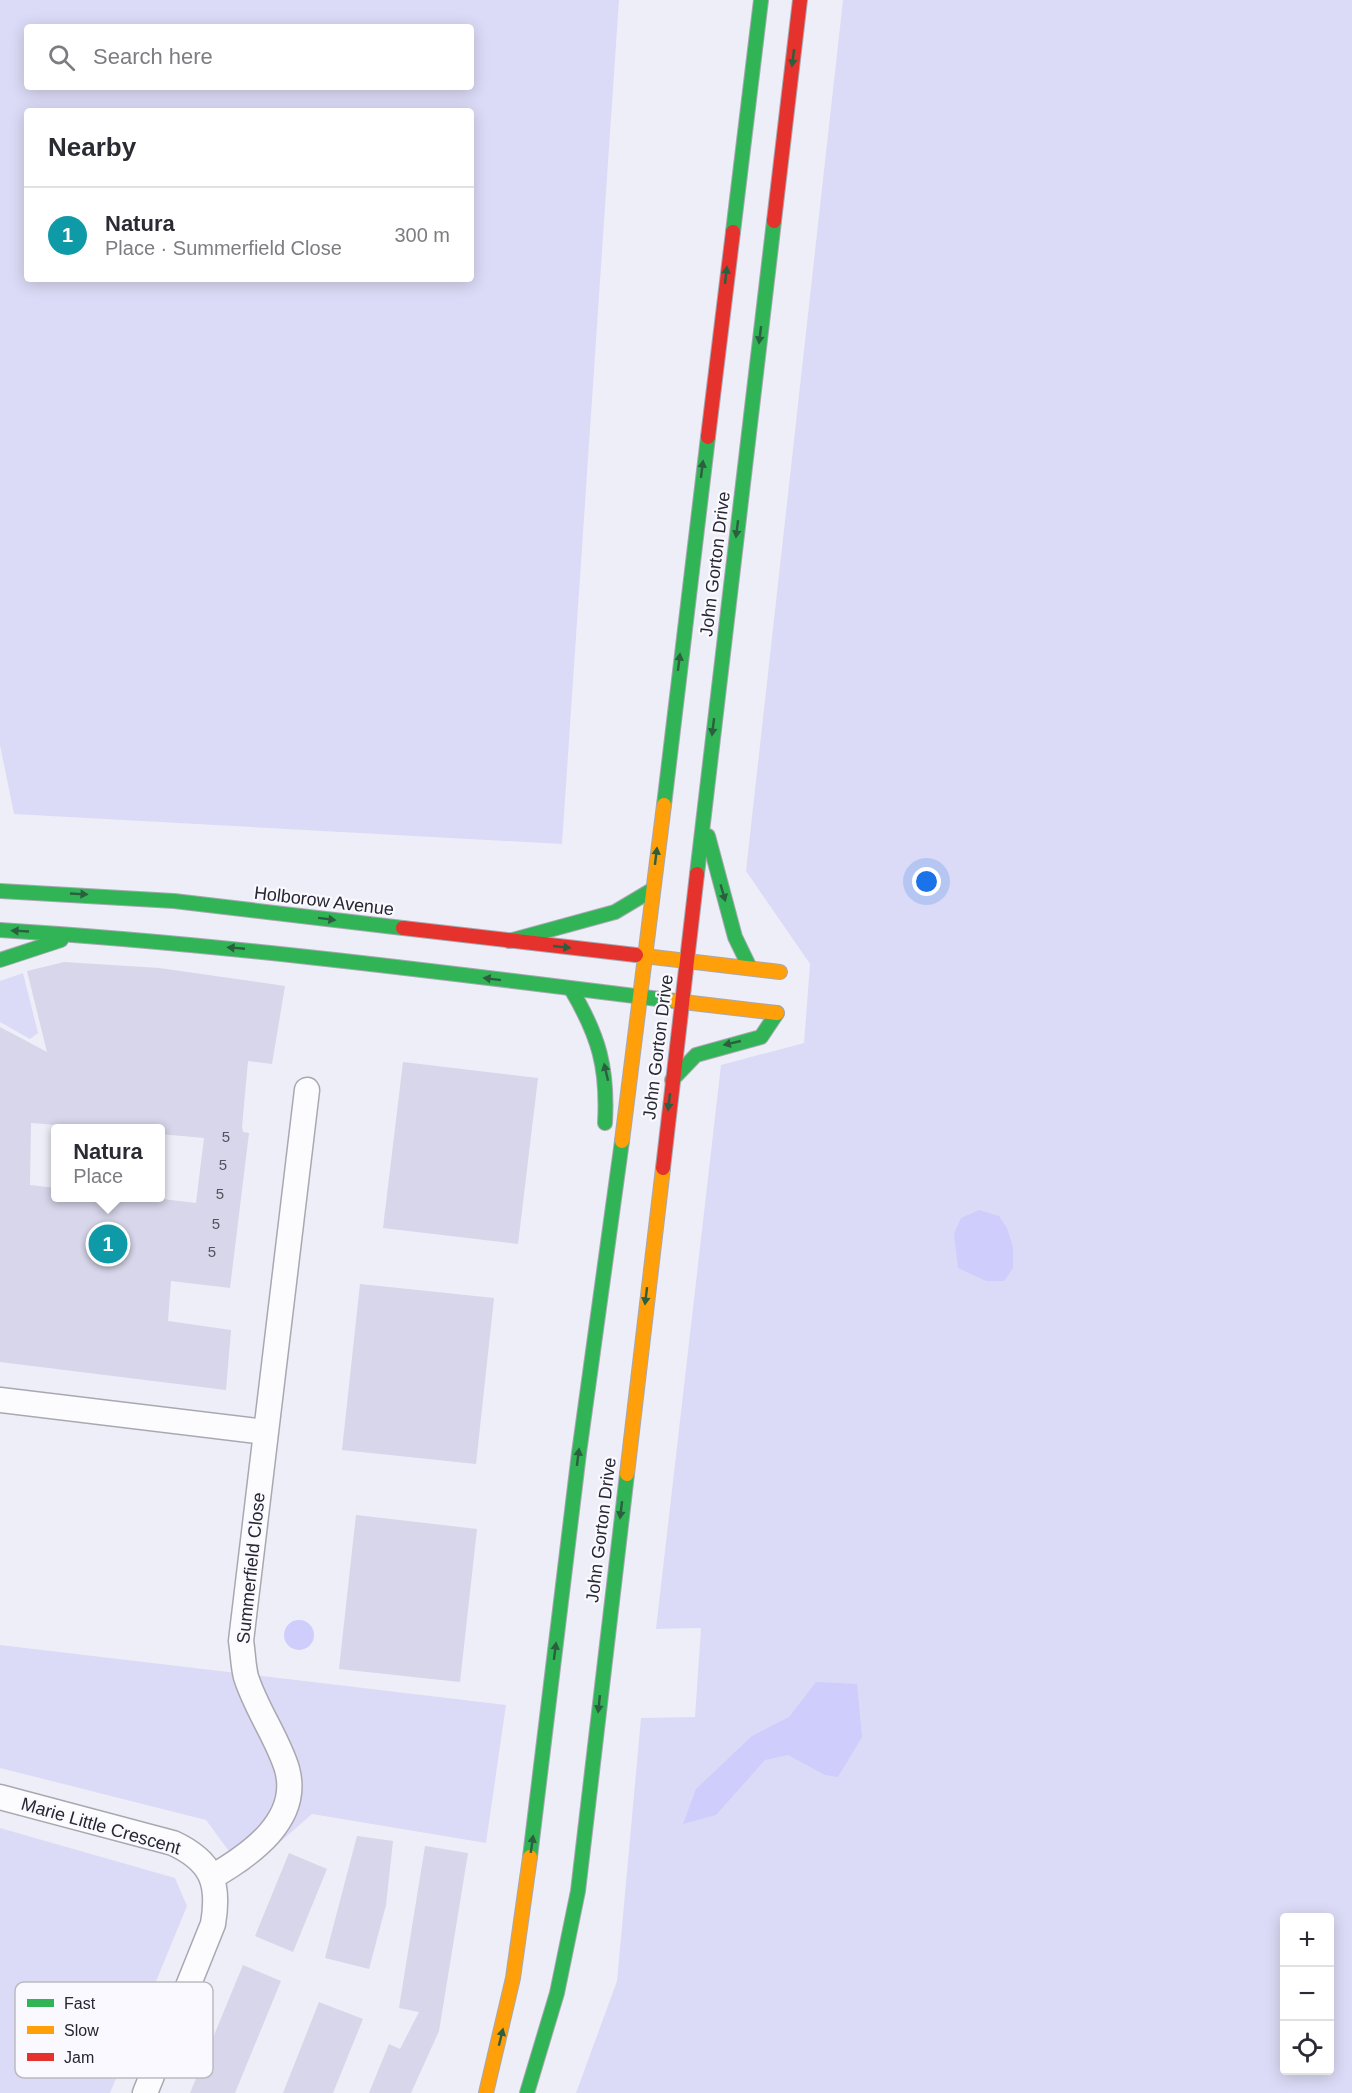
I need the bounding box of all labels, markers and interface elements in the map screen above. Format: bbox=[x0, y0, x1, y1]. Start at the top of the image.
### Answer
search box bbox=[24, 24, 474, 90]
icon: search bbox=[45, 41, 78, 74]
text: Search here bbox=[93, 44, 213, 69]
one-way arrow bbox=[788, 49, 798, 68]
text: Nearby bbox=[48, 132, 136, 162]
text: Natura bbox=[105, 211, 175, 236]
text: 1 bbox=[62, 224, 73, 246]
text: 300 m bbox=[394, 224, 450, 246]
text: Place · Summerfield Close bbox=[105, 237, 342, 259]
one-way arrow bbox=[721, 265, 730, 284]
one-way arrow bbox=[755, 326, 765, 345]
one-way arrow bbox=[698, 459, 707, 478]
street label: John Gorton Drive bbox=[696, 490, 734, 638]
one-way arrow bbox=[732, 519, 742, 538]
one-way arrow bbox=[675, 653, 684, 672]
one-way arrow bbox=[709, 718, 718, 737]
one-way arrow bbox=[651, 846, 661, 865]
your location bbox=[912, 867, 941, 896]
street label: Holborow Avenue bbox=[253, 882, 395, 920]
one-way arrow bbox=[719, 884, 728, 902]
one-way arrow bbox=[70, 890, 89, 899]
one-way arrow bbox=[317, 914, 336, 924]
one-way arrow bbox=[11, 927, 30, 936]
one-way arrow bbox=[552, 942, 571, 951]
one-way arrow bbox=[226, 943, 245, 953]
street label: John Gorton Drive bbox=[639, 973, 677, 1121]
one-way arrow bbox=[483, 974, 502, 984]
one-way arrow bbox=[722, 1039, 741, 1049]
one-way arrow bbox=[600, 1063, 610, 1082]
one-way arrow bbox=[665, 1092, 674, 1111]
popup bbox=[51, 1124, 165, 1202]
house number: 5 bbox=[222, 1128, 230, 1145]
text: Natura bbox=[73, 1139, 143, 1164]
house number: 5 bbox=[219, 1156, 227, 1173]
text: Place bbox=[73, 1165, 123, 1187]
house number: 5 bbox=[216, 1185, 224, 1202]
house number: 5 bbox=[212, 1215, 220, 1232]
pin: 1 bbox=[88, 1222, 128, 1266]
house number: 5 bbox=[208, 1243, 216, 1260]
one-way arrow bbox=[642, 1286, 651, 1305]
one-way arrow bbox=[574, 1447, 583, 1466]
street label: John Gorton Drive bbox=[582, 1456, 620, 1604]
street label: Summerfield Close bbox=[233, 1491, 269, 1645]
one-way arrow bbox=[616, 1501, 626, 1520]
one-way arrow bbox=[550, 1641, 560, 1660]
one-way arrow bbox=[594, 1694, 603, 1713]
street label: Marie Little Crescent bbox=[19, 1794, 183, 1858]
one-way arrow bbox=[527, 1835, 536, 1854]
map controls bbox=[1280, 1913, 1334, 2075]
button: + bbox=[1280, 1913, 1334, 1967]
button: − bbox=[1280, 1967, 1334, 2021]
legend bbox=[15, 1982, 213, 2078]
text: Fast bbox=[64, 1995, 96, 2012]
button: locate bbox=[1280, 2021, 1334, 2075]
text: Slow bbox=[64, 2022, 99, 2039]
one-way arrow bbox=[496, 2027, 506, 2046]
text: Jam bbox=[64, 2049, 94, 2066]

